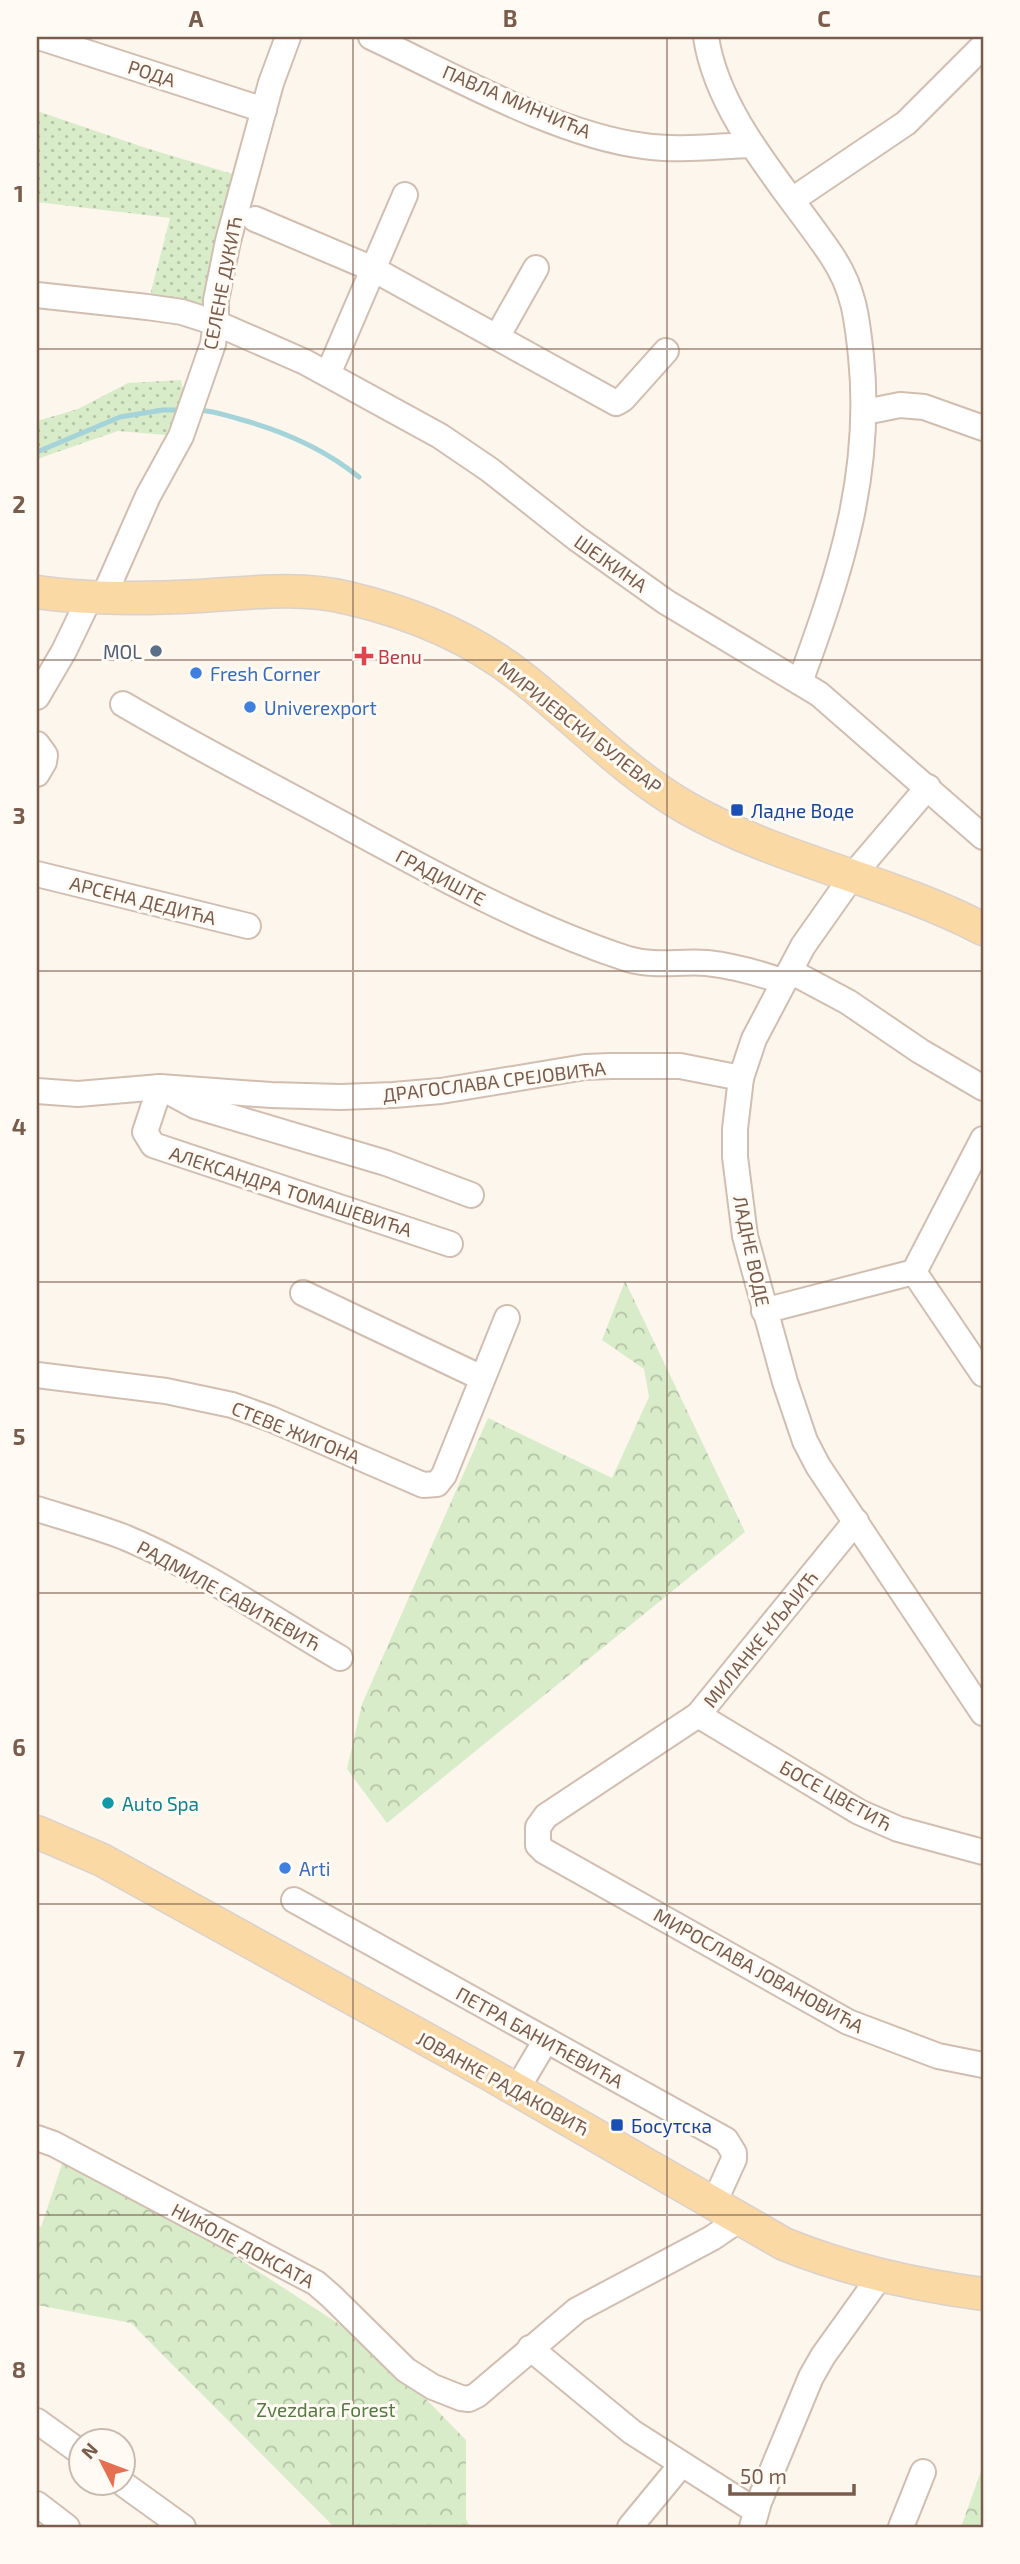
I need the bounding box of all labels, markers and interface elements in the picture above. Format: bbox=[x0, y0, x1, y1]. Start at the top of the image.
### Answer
text: A bbox=[188, 4, 204, 32]
text: B bbox=[503, 4, 517, 32]
text: C bbox=[817, 4, 831, 32]
street label: РОДА bbox=[125, 55, 179, 91]
street label: ПАВЛА МИНЧИЋА bbox=[439, 59, 595, 143]
text: 1 bbox=[14, 179, 24, 207]
street label: СЕЛЕНЕ ДУКИЋ bbox=[198, 214, 246, 352]
text: 2 bbox=[12, 490, 26, 518]
street label: ШЕЈКИНА bbox=[570, 530, 652, 597]
place label: MOL bbox=[103, 640, 142, 663]
marker: MOL bbox=[148, 643, 164, 659]
place label: Benu bbox=[378, 645, 422, 668]
marker: Benu bbox=[356, 648, 372, 664]
street label: МИРИЈЕВСКИ БУЛЕВАР bbox=[493, 656, 667, 798]
place label: Fresh Corner bbox=[210, 662, 321, 685]
marker: Fresh Corner bbox=[188, 665, 204, 681]
place label: Univerexport bbox=[264, 696, 377, 719]
marker: Univerexport bbox=[242, 699, 258, 715]
place label: Ладне Воде bbox=[751, 799, 854, 822]
text: 3 bbox=[12, 801, 26, 829]
marker: Ладне Воде bbox=[729, 802, 745, 818]
street label: ГРАДИШТЕ bbox=[392, 844, 490, 910]
street label: АРСЕНА ДЕДИЋА bbox=[67, 871, 219, 929]
street label: ДРАГОСЛАВА СРЕЈОВИЋА bbox=[381, 1056, 607, 1106]
text: 4 bbox=[12, 1112, 26, 1140]
street label: АЛЕКСАНДРА ТОМАШЕВИЋА bbox=[167, 1141, 415, 1241]
street label: ЛАДНЕ ВОДЕ bbox=[729, 1193, 775, 1309]
street label: СТЕВЕ ЖИГОНА bbox=[228, 1396, 364, 1468]
text: 5 bbox=[13, 1422, 25, 1450]
street label: РАДМИЛЕ САВИЋЕВИЋ bbox=[133, 1535, 325, 1655]
street label: МИЛАНКЕ КЉАЈИЋ bbox=[698, 1566, 822, 1712]
text: 6 bbox=[12, 1733, 26, 1761]
street label: БОСЕ ЦВЕТИЋ bbox=[776, 1755, 896, 1835]
place label: Auto Spa bbox=[122, 1792, 199, 1815]
marker: Auto Spa bbox=[100, 1795, 116, 1811]
place label: Arti bbox=[299, 1857, 330, 1880]
marker: Arti bbox=[277, 1860, 293, 1876]
street label: МИРОСЛАВА ЈОВАНОВИЋА bbox=[650, 1903, 868, 2037]
street label: ПЕТРА БАНИЋЕВИЋА bbox=[452, 1981, 628, 2093]
street label: ЈОВАНКЕ РАДАКОВИЋ bbox=[413, 2026, 593, 2140]
text: 7 bbox=[13, 2044, 25, 2072]
place label: Босутска bbox=[631, 2114, 712, 2138]
marker: Босутска bbox=[609, 2117, 625, 2133]
street label: НИКОЛЕ ДОКСАТА bbox=[168, 2198, 318, 2292]
text: 8 bbox=[12, 2355, 26, 2383]
park label: Zvezdara Forest bbox=[256, 2398, 396, 2421]
north arrow bbox=[66, 2428, 136, 2498]
text: N bbox=[76, 2437, 102, 2463]
scale bar bbox=[730, 2452, 854, 2496]
text: 50 m bbox=[740, 2463, 787, 2488]

